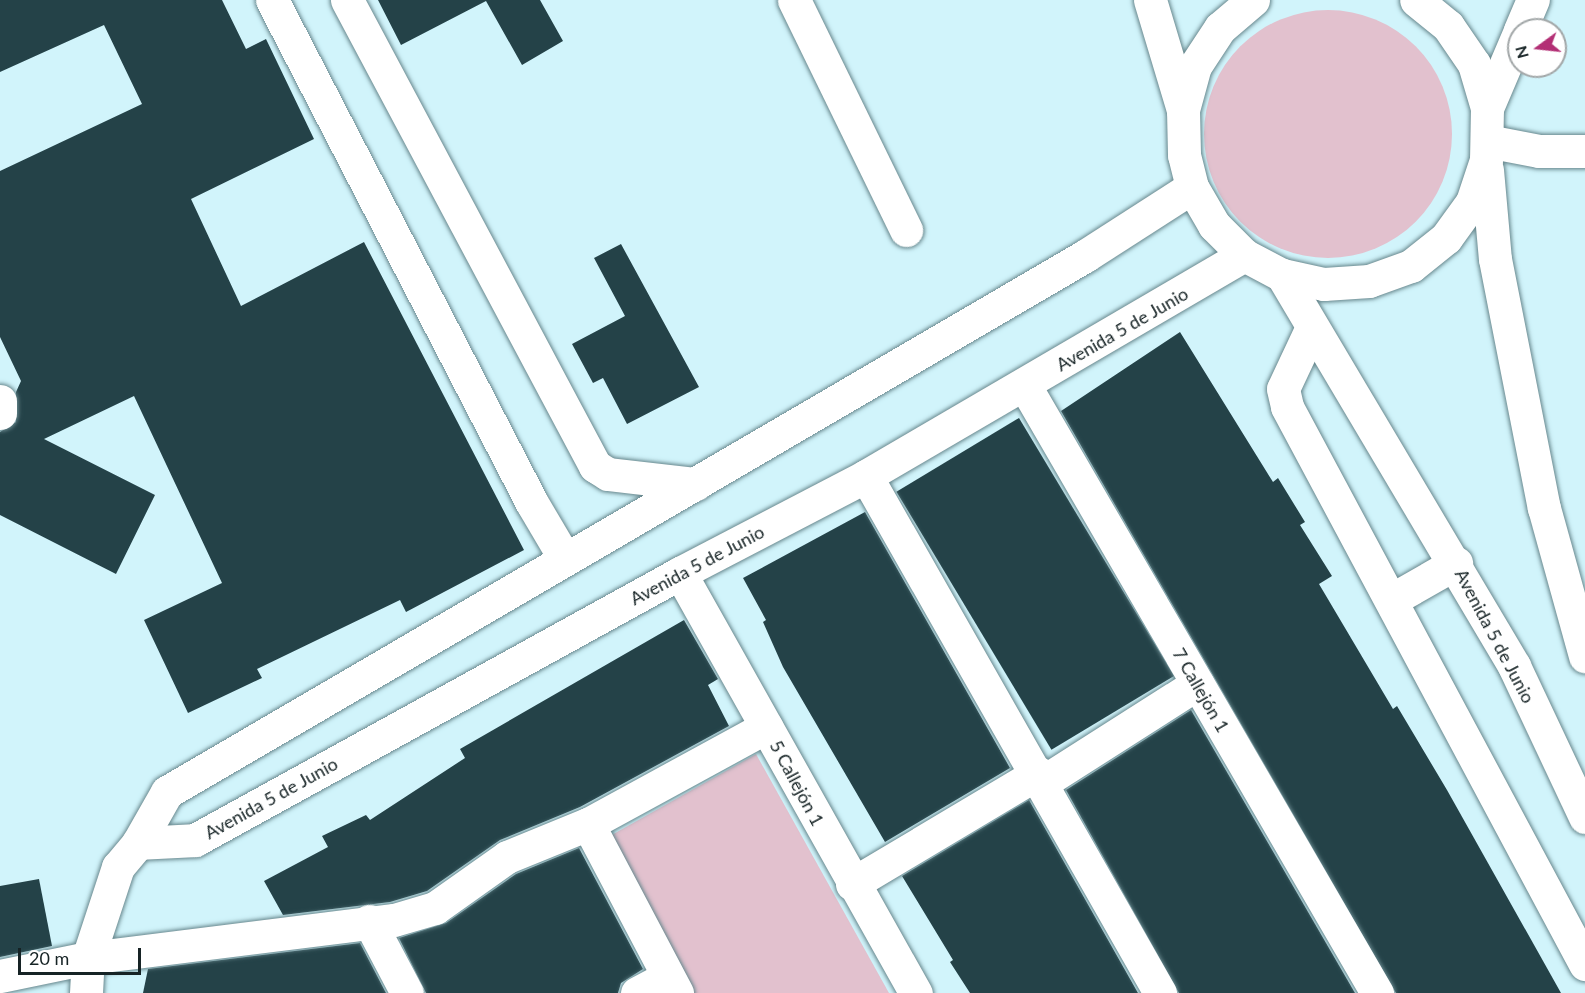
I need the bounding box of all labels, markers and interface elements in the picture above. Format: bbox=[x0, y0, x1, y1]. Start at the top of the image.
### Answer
north arrow bbox=[1507, 18, 1567, 78]
text: N bbox=[1510, 44, 1532, 61]
street label: Avenida 5 de Junio bbox=[1052, 282, 1192, 376]
street label: Avenida 5 de Junio bbox=[626, 520, 768, 610]
street label: Avenida 5 de Junio bbox=[1450, 565, 1540, 707]
street label: 7 Callejón 1 bbox=[1168, 644, 1234, 736]
street label: 5 Callejón 1 bbox=[765, 737, 829, 829]
street label: Avenida 5 de Junio bbox=[201, 752, 341, 844]
scale bar bbox=[21, 936, 144, 974]
text: 20 m bbox=[29, 947, 69, 969]

